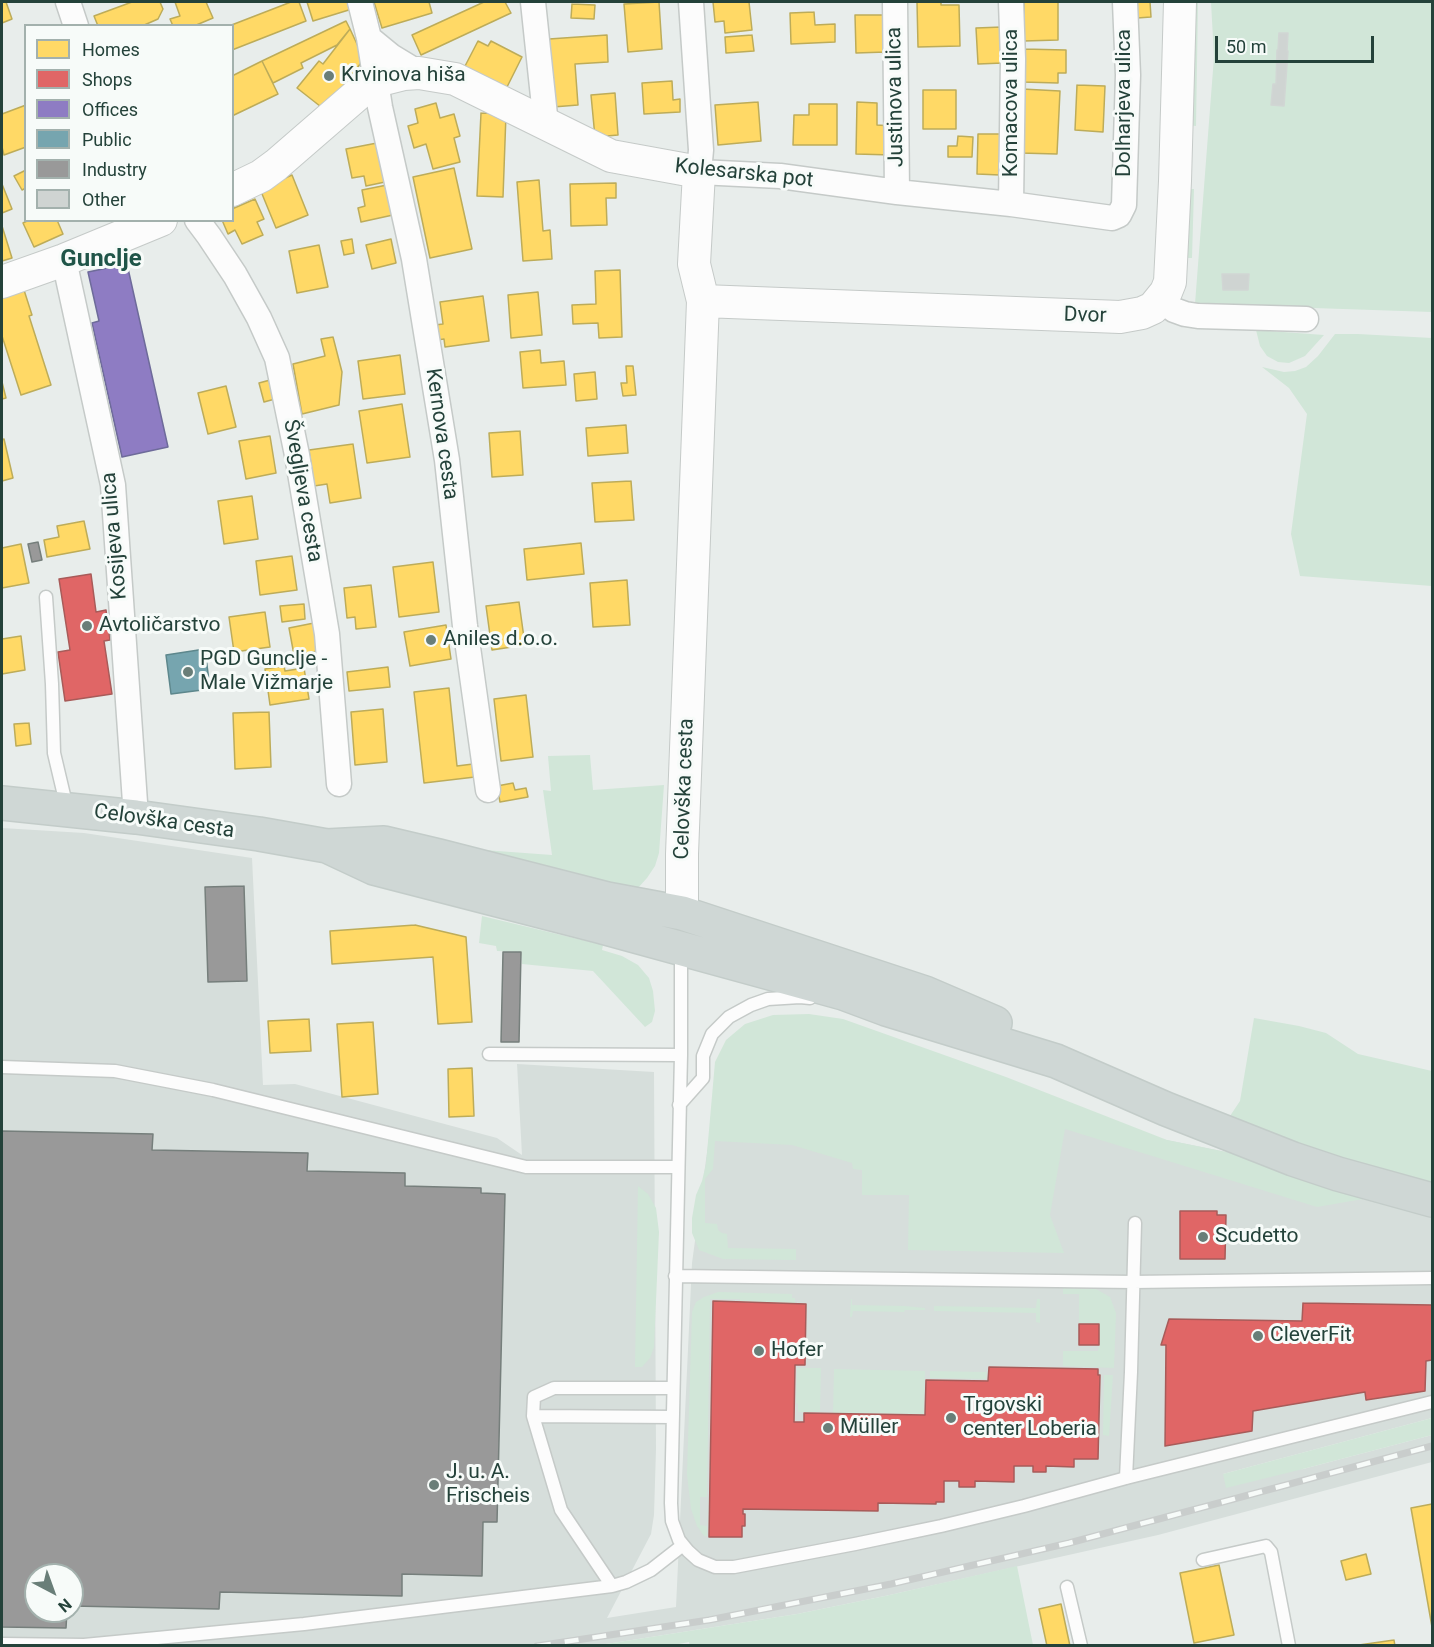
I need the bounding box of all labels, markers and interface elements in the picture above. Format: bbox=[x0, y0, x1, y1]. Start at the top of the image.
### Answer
legend bbox=[24, 24, 234, 222]
scale bar bbox=[1218, 24, 1377, 62]
street label: Justinova ulica bbox=[882, 27, 910, 167]
street label: Komacova ulica bbox=[999, 29, 1025, 177]
street label: Dolharjeva ulica bbox=[1112, 29, 1138, 177]
text: 50 m bbox=[1226, 36, 1266, 57]
text: Homes bbox=[82, 39, 140, 60]
place label: Krvinova hiša bbox=[341, 63, 466, 89]
text: Shops bbox=[82, 69, 132, 90]
marker: Krvinova hiša bbox=[322, 69, 336, 83]
text: Offices bbox=[82, 99, 138, 120]
text: Public bbox=[82, 129, 132, 150]
street label: Kolesarska pot bbox=[673, 154, 815, 194]
text: Industry bbox=[82, 159, 147, 180]
text: Other bbox=[82, 189, 126, 210]
district label: Gunclje bbox=[60, 246, 142, 274]
street label: Dvor bbox=[1063, 303, 1107, 329]
street label: Kernova cesta bbox=[419, 367, 463, 501]
street label: Švegljeva cesta bbox=[277, 418, 327, 564]
street label: Kosijeva ulica bbox=[97, 471, 133, 601]
place label: Avtoličarstvo bbox=[99, 613, 220, 639]
marker: Avtoličarstvo bbox=[80, 619, 94, 633]
place label: Aniles d.o.o. bbox=[443, 627, 558, 653]
marker: Aniles d.o.o. bbox=[424, 633, 438, 647]
place label: PGD Gunclje - Male Vižmarje bbox=[200, 647, 333, 697]
marker: PGD Gunclje - Male Vižmarje bbox=[181, 665, 195, 679]
street label: Celovška cesta bbox=[670, 718, 700, 860]
street label: Celovška cesta bbox=[92, 800, 236, 844]
place label: Scudetto bbox=[1215, 1224, 1299, 1250]
marker: Scudetto bbox=[1196, 1230, 1210, 1244]
place label: CleverFit bbox=[1270, 1323, 1352, 1349]
marker: CleverFit bbox=[1251, 1329, 1265, 1343]
place label: Hofer bbox=[771, 1338, 823, 1364]
marker: Hofer bbox=[752, 1344, 766, 1358]
place label: Trgovski center Loberia bbox=[963, 1393, 1097, 1443]
marker: Trgovski center Loberia bbox=[944, 1411, 958, 1425]
place label: Müller bbox=[840, 1415, 898, 1441]
marker: Müller bbox=[821, 1421, 835, 1435]
place label: J. u. A. Frischeis bbox=[446, 1460, 530, 1510]
marker: J. u. A. Frischeis bbox=[427, 1478, 441, 1492]
north arrow bbox=[24, 1563, 84, 1623]
text: N bbox=[54, 1595, 75, 1616]

